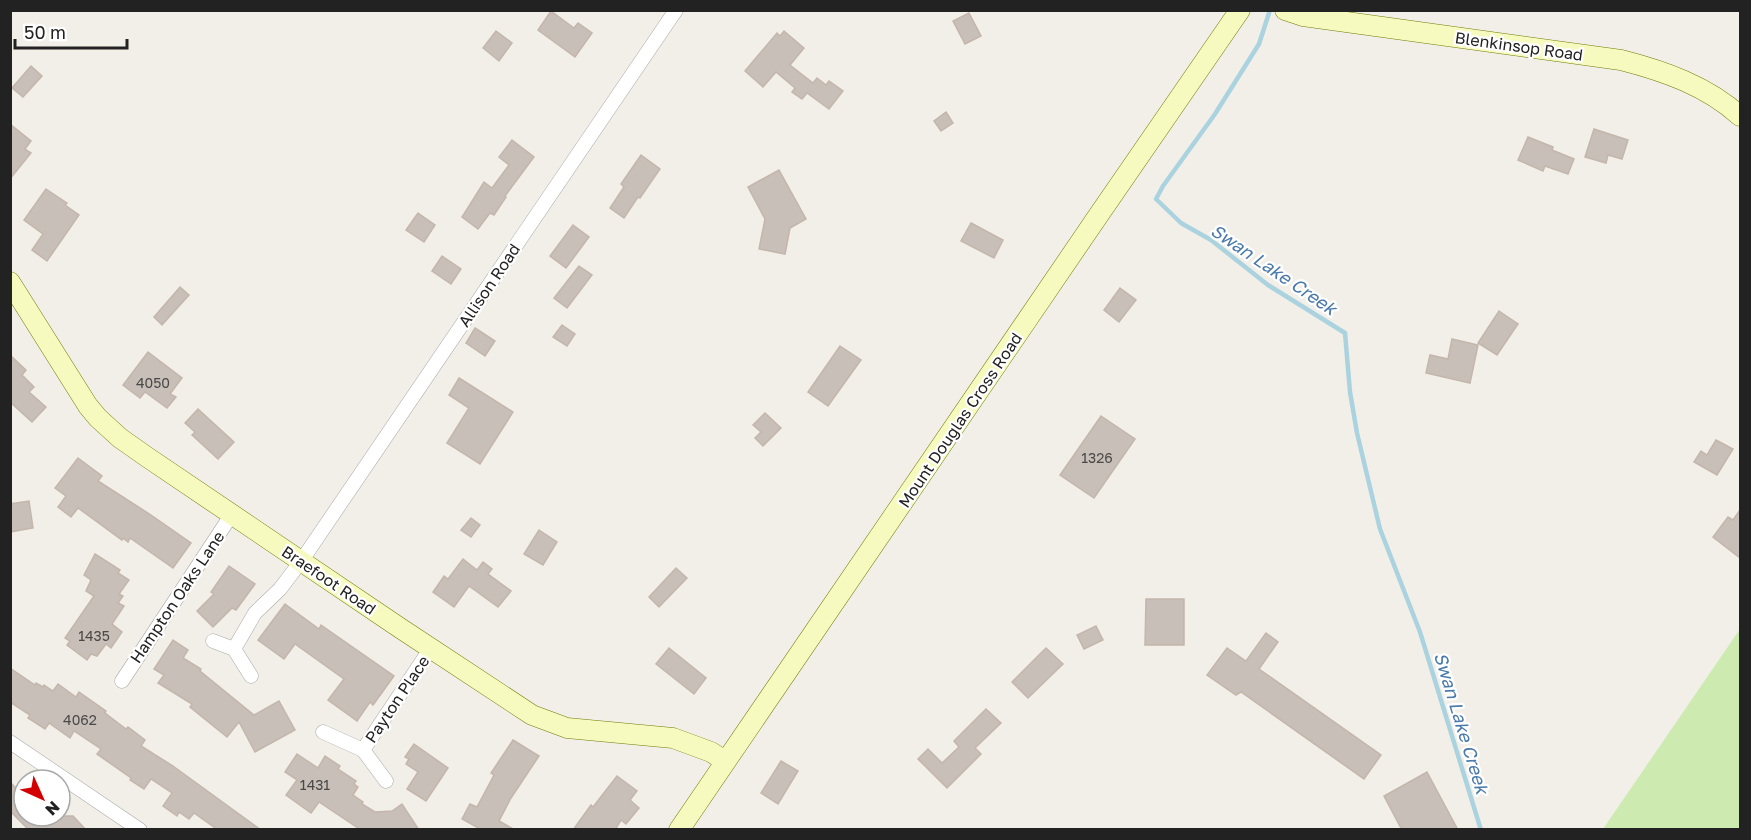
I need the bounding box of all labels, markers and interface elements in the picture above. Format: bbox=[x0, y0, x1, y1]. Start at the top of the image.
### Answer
scale bar bbox=[15, 12, 128, 50]
text: 50 m bbox=[24, 21, 66, 43]
street label: Blenkinsop Road bbox=[1454, 27, 1584, 65]
water label: Swan Lake Creek bbox=[1207, 219, 1343, 320]
street label: Allison Road bbox=[454, 240, 524, 330]
street label: Mount Douglas Cross Road bbox=[894, 329, 1026, 511]
house number: 4050 bbox=[136, 374, 170, 391]
house number: 1326 bbox=[1081, 449, 1113, 466]
street label: Hampton Oaks Lane bbox=[125, 527, 229, 667]
street label: Braefoot Road bbox=[278, 541, 380, 619]
house number: 1435 bbox=[78, 627, 110, 644]
water label: Swan Lake Creek bbox=[1430, 650, 1495, 798]
street label: Payton Place bbox=[360, 652, 434, 746]
house number: 4062 bbox=[63, 711, 97, 728]
north arrow bbox=[12, 768, 72, 828]
house number: 1431 bbox=[300, 776, 330, 793]
text: N bbox=[41, 797, 64, 820]

